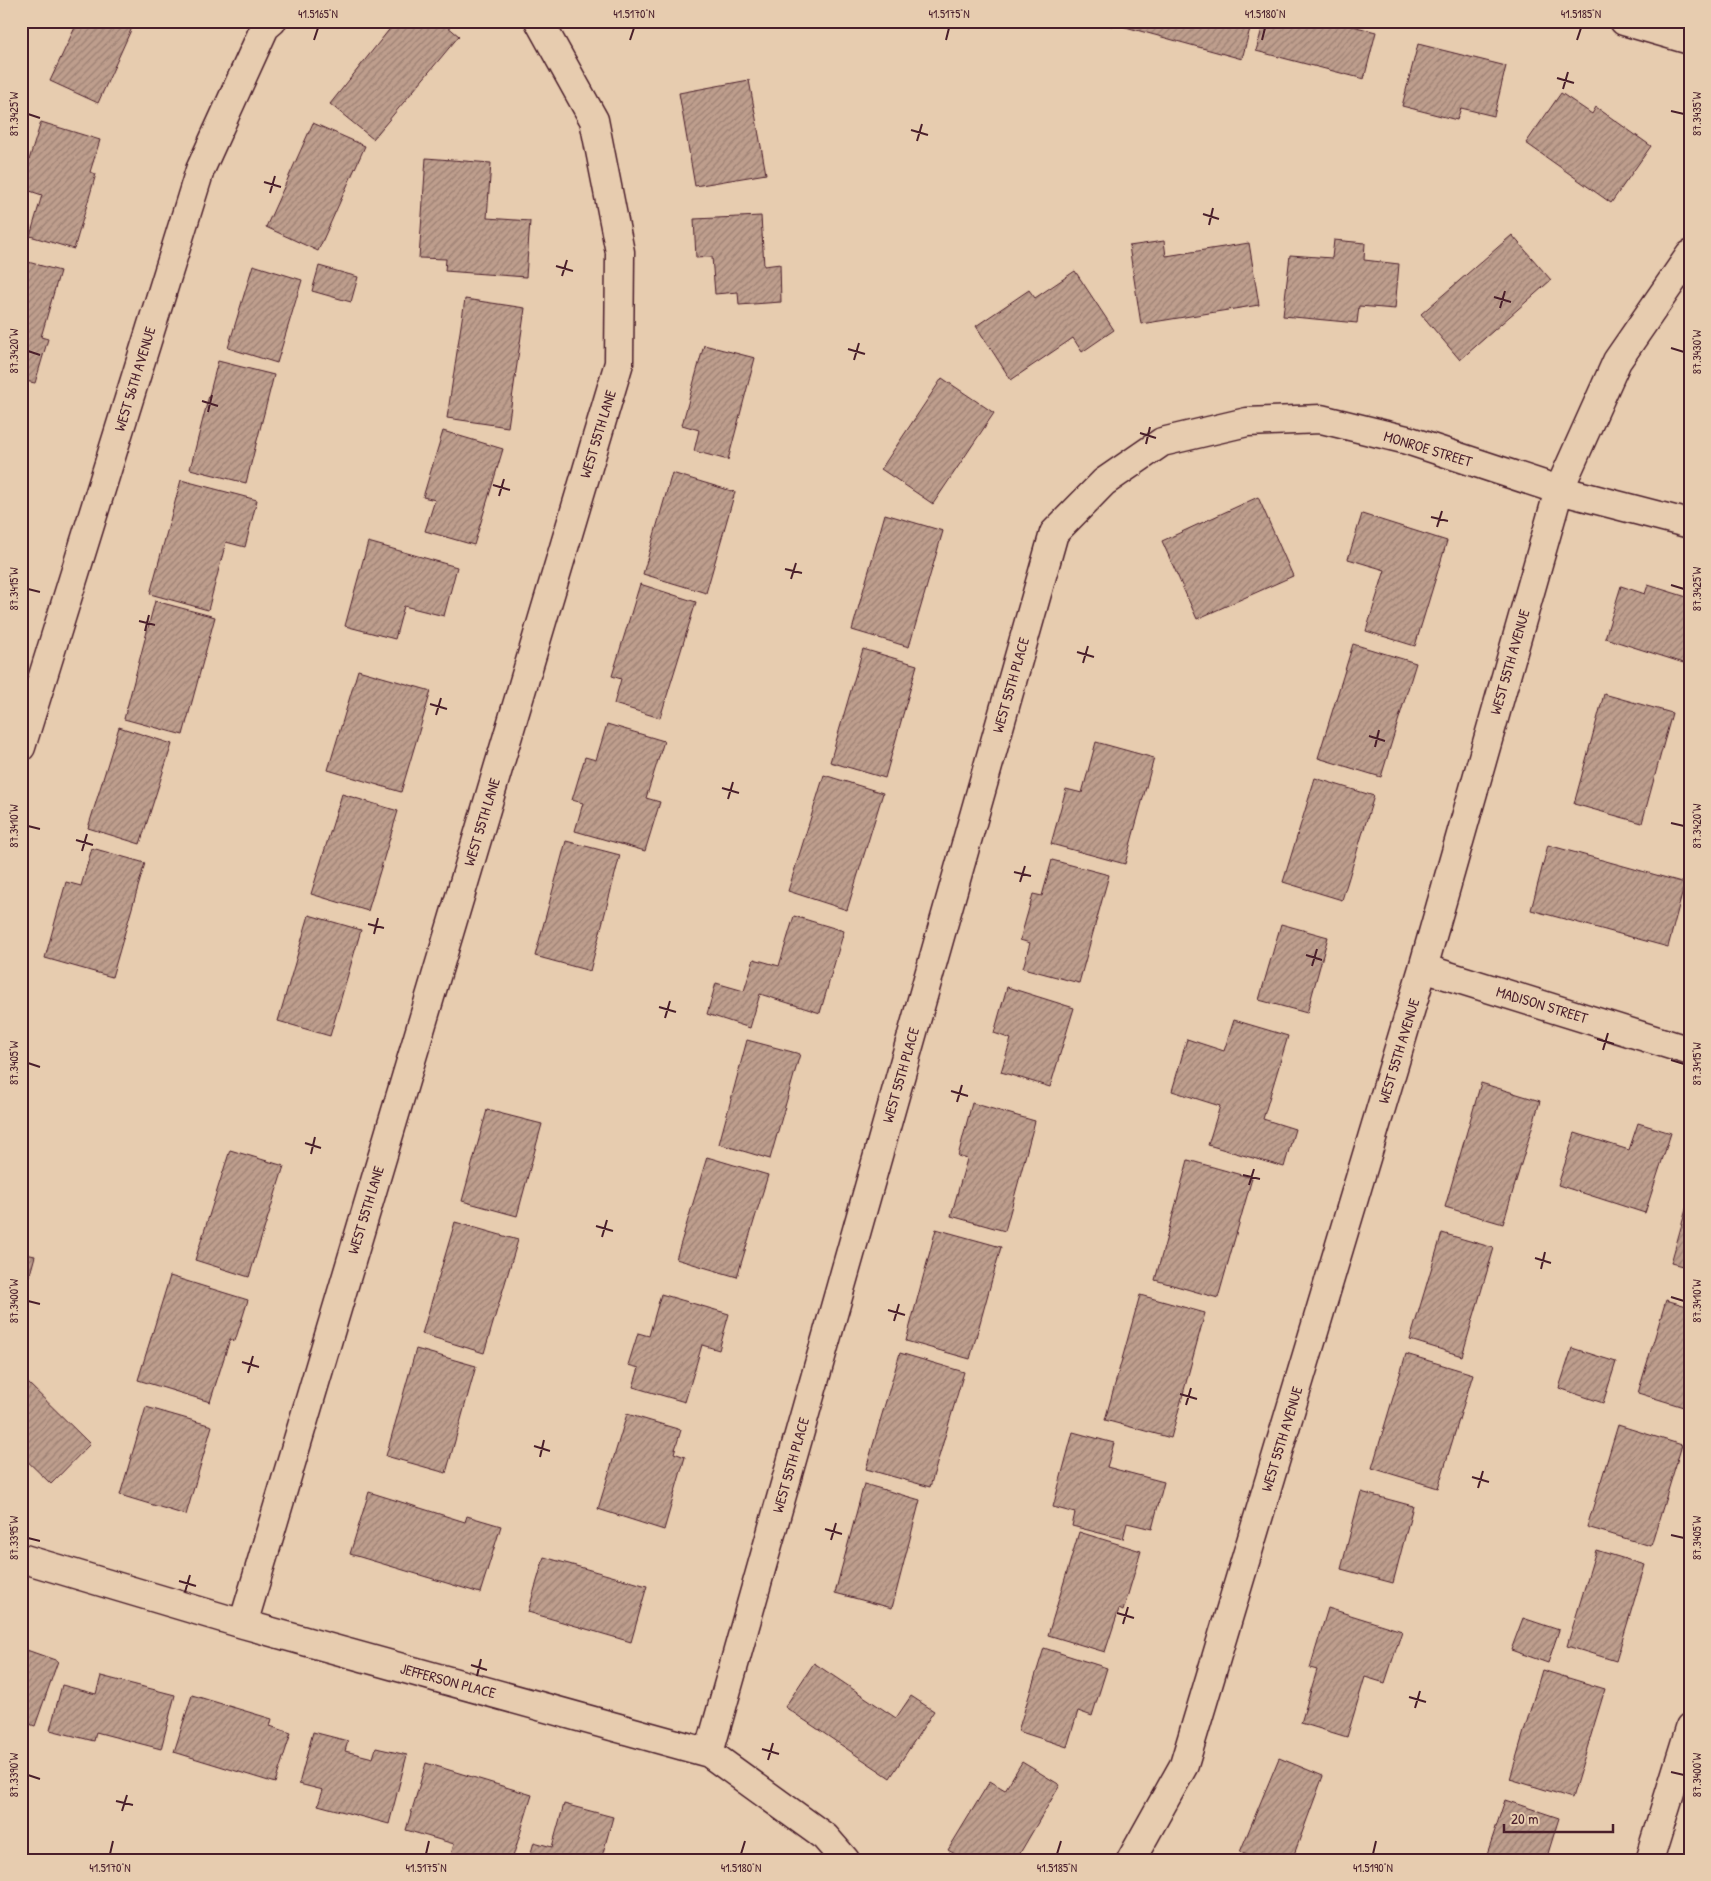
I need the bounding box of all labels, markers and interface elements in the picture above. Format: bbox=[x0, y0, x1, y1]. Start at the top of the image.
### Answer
text: 41.5165°N bbox=[298, 5, 338, 22]
text: 41.5170°N bbox=[613, 5, 655, 22]
text: 41.5175°N bbox=[928, 5, 970, 22]
text: 41.5180°N bbox=[1245, 5, 1285, 22]
text: 41.5185°N bbox=[1561, 5, 1601, 22]
text: 87.3425°W bbox=[5, 91, 22, 136]
text: 87.3435°W bbox=[1688, 91, 1705, 136]
street label: WEST 56TH AVENUE bbox=[109, 324, 160, 434]
text: 87.3420°W bbox=[5, 328, 22, 373]
text: 87.3430°W bbox=[1688, 329, 1705, 374]
street label: WEST 55TH LANE bbox=[574, 387, 621, 480]
street label: MONROE STREET bbox=[1381, 425, 1476, 472]
text: 87.3425°W bbox=[1688, 566, 1705, 611]
text: 87.3415°W bbox=[5, 567, 22, 611]
street label: WEST 55TH AVENUE bbox=[1484, 606, 1535, 717]
street label: WEST 55TH PLACE bbox=[987, 634, 1034, 735]
street label: WEST 55TH LANE bbox=[458, 775, 505, 868]
text: 87.3420°W bbox=[1688, 803, 1705, 848]
text: 87.3410°W bbox=[5, 804, 22, 848]
street label: MADISON STREET bbox=[1494, 981, 1591, 1029]
street label: WEST 55TH AVENUE bbox=[1373, 995, 1425, 1106]
street label: WEST 55TH PLACE bbox=[877, 1024, 924, 1125]
text: 87.3405°W bbox=[5, 1040, 22, 1085]
text: 87.3415°W bbox=[1688, 1042, 1705, 1086]
street label: WEST 55TH LANE bbox=[342, 1163, 389, 1256]
text: 87.3400°W bbox=[5, 1278, 22, 1323]
text: 87.3410°W bbox=[1688, 1279, 1705, 1323]
street label: WEST 55TH AVENUE bbox=[1256, 1383, 1308, 1494]
street label: WEST 55TH PLACE bbox=[767, 1414, 814, 1515]
text: 87.3395°W bbox=[5, 1515, 22, 1560]
text: 87.3405°W bbox=[1688, 1515, 1705, 1560]
street label: JEFFERSON PLACE bbox=[398, 1658, 499, 1703]
text: 87.3390°W bbox=[5, 1752, 22, 1797]
text: 87.3400°W bbox=[1688, 1752, 1705, 1797]
scale bar bbox=[1504, 1801, 1612, 1833]
text: 20 m bbox=[1511, 1808, 1538, 1829]
text: 41.5170°N bbox=[89, 1859, 131, 1876]
text: 41.5175°N bbox=[405, 1859, 447, 1876]
text: 41.5180°N bbox=[721, 1859, 761, 1876]
text: 41.5185°N bbox=[1037, 1859, 1077, 1876]
text: 41.5190°N bbox=[1353, 1859, 1393, 1876]

